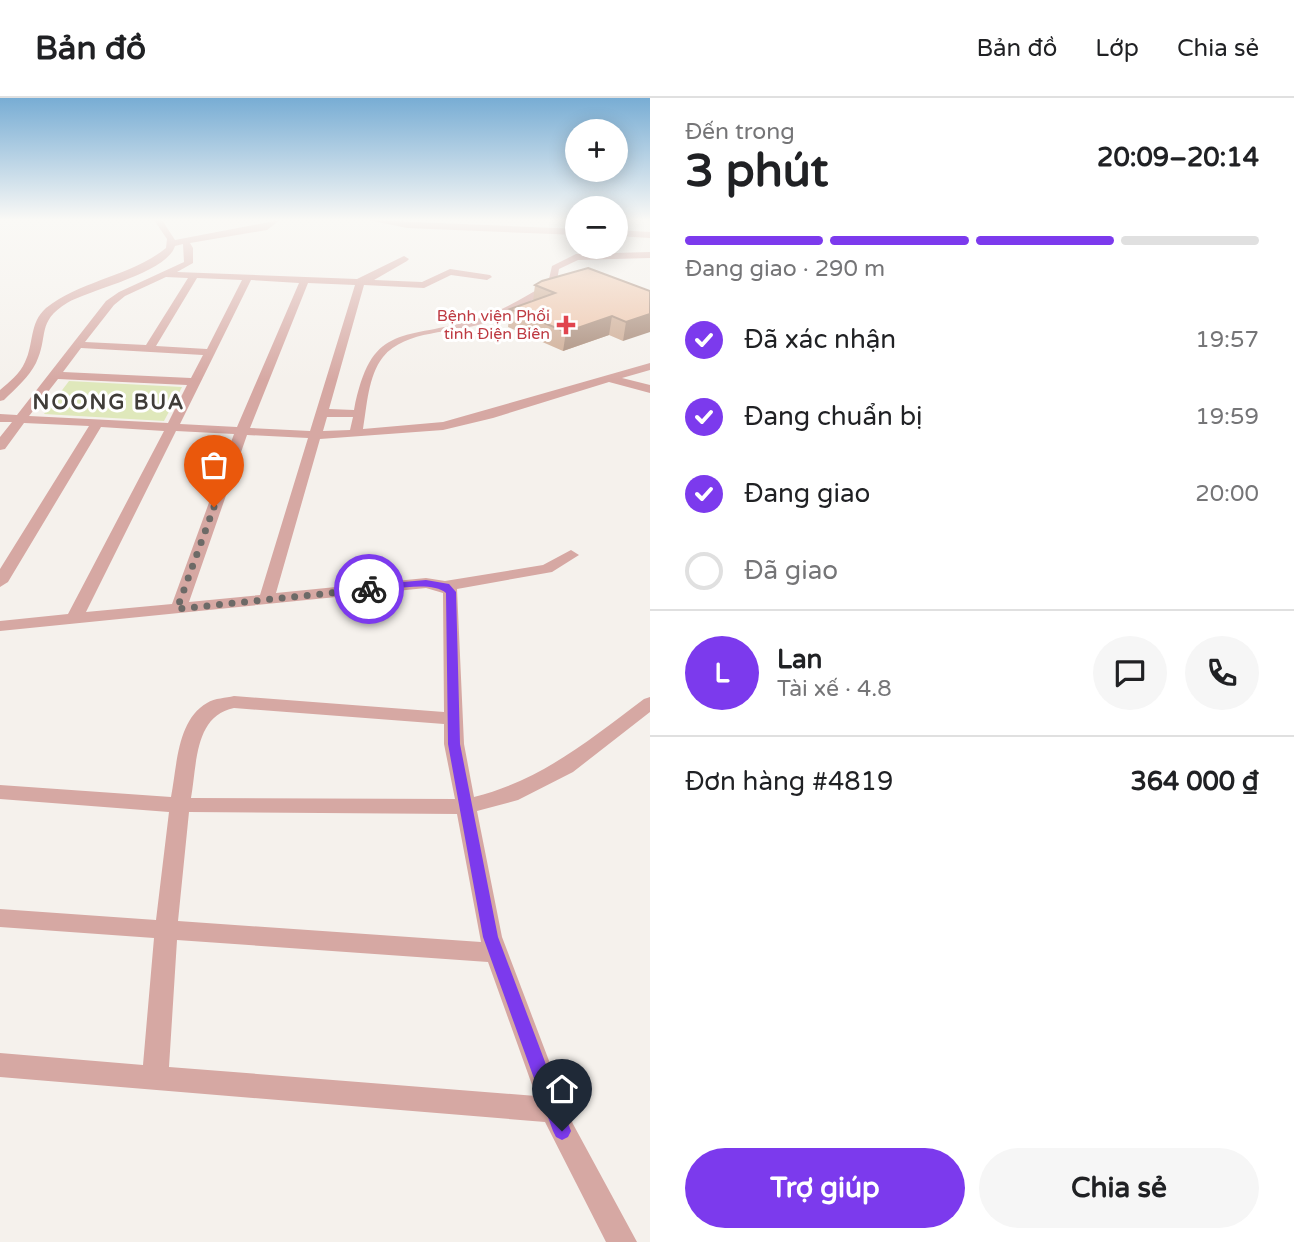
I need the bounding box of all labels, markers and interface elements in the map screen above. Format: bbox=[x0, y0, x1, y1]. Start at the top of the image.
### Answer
text: Bản đồ bbox=[35, 29, 146, 68]
text: Bản đồ bbox=[976, 34, 1057, 63]
text: Lớp bbox=[1095, 34, 1139, 63]
text: Chia sẻ bbox=[1177, 34, 1259, 63]
text: Đến trong bbox=[685, 118, 795, 146]
map controls bbox=[565, 119, 628, 259]
button: + bbox=[565, 119, 628, 182]
text: 20:09–20:14 bbox=[1097, 142, 1259, 173]
text: 3 phút bbox=[685, 144, 828, 199]
button: − bbox=[565, 196, 628, 259]
text: Đang giao · 290 m bbox=[685, 255, 885, 283]
place label: Bệnh viện Phổi tỉnh Điện Biên bbox=[437, 306, 550, 344]
marker: Bệnh viện Phổi tỉnh Điện Biên bbox=[556, 315, 576, 335]
icon: check bbox=[685, 321, 723, 359]
text: Đã xác nhận bbox=[744, 324, 896, 355]
text: 19:57 bbox=[1195, 326, 1259, 354]
district label: NOONG BUA bbox=[33, 390, 185, 415]
icon: check bbox=[685, 398, 723, 436]
text: Đang chuẩn bị bbox=[744, 401, 923, 432]
text: 19:59 bbox=[1195, 403, 1259, 431]
pin bbox=[184, 435, 244, 507]
icon: bag bbox=[195, 446, 233, 484]
icon: check bbox=[685, 475, 723, 513]
text: Đang giao bbox=[744, 478, 870, 509]
text: 20:00 bbox=[1195, 480, 1259, 508]
courier bbox=[334, 554, 404, 624]
text: Đã giao bbox=[744, 555, 838, 586]
icon: bike bbox=[350, 570, 388, 608]
button: chat bbox=[1093, 636, 1167, 710]
button: phone bbox=[1185, 636, 1259, 710]
text: Lan bbox=[777, 644, 822, 675]
text: L bbox=[715, 658, 729, 689]
text: Tài xế · 4.8 bbox=[777, 675, 892, 703]
text: Đơn hàng #4819 bbox=[685, 766, 893, 797]
text: 364 000 ₫ bbox=[1130, 766, 1259, 797]
pin bbox=[532, 1059, 592, 1131]
icon: home bbox=[543, 1070, 581, 1108]
button: Trợ giúp bbox=[685, 1148, 965, 1228]
button: Chia sẻ bbox=[979, 1148, 1259, 1228]

